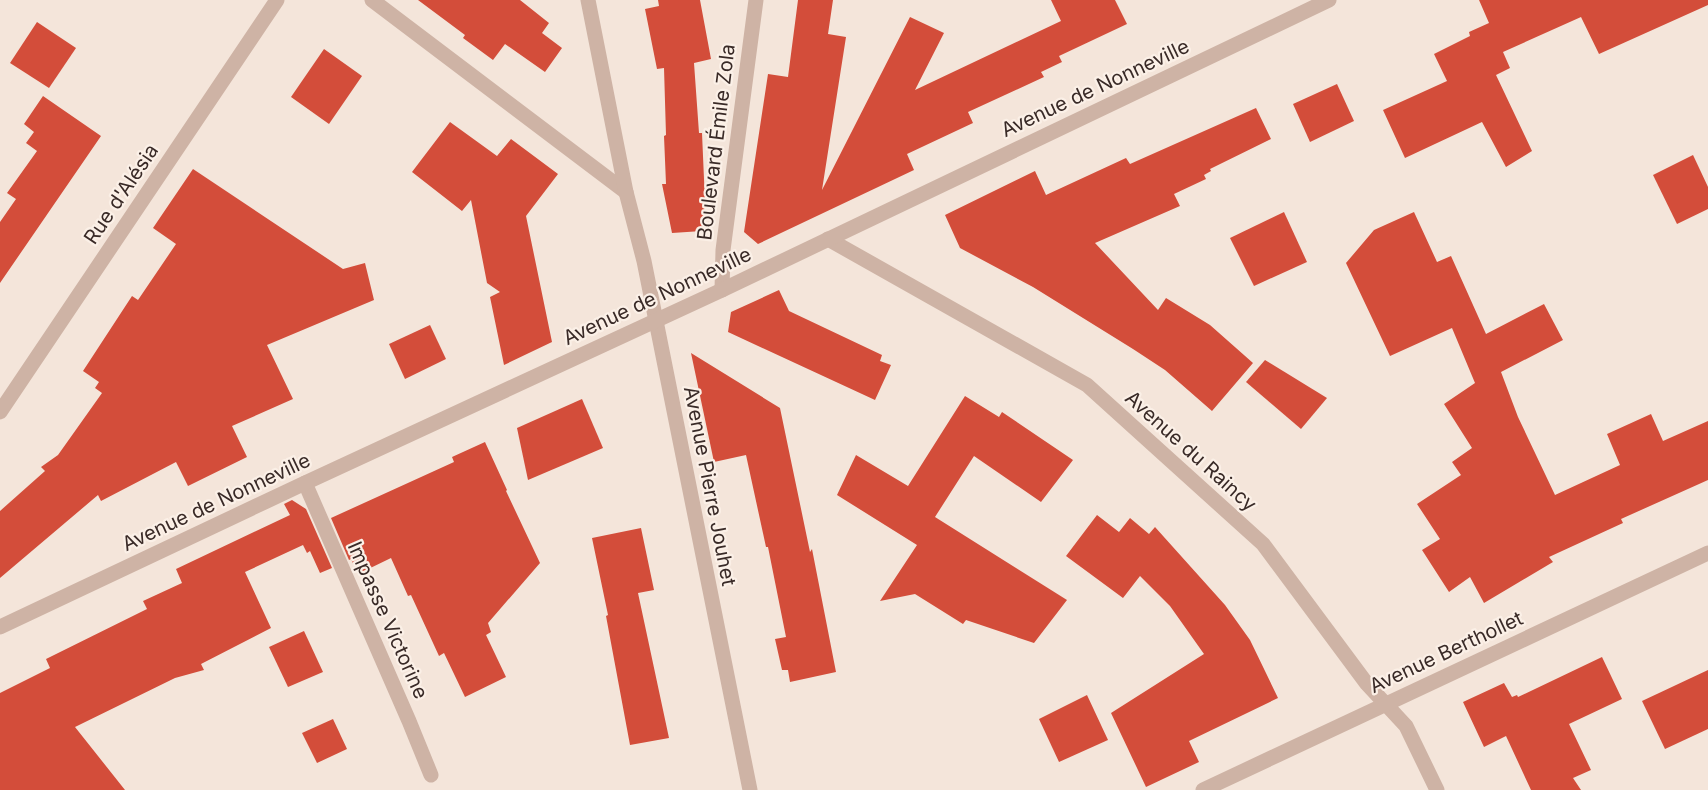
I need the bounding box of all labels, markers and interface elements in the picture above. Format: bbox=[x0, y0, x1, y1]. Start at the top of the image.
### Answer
street label: Avenue de Nonneville bbox=[997, 34, 1193, 142]
street label: Boulevard Émile Zola bbox=[691, 42, 740, 242]
street label: Rue d'Alésia bbox=[79, 139, 163, 249]
street label: Avenue de Nonneville bbox=[559, 242, 755, 350]
street label: Avenue Pierre Jouhet bbox=[679, 384, 741, 588]
street label: Avenue du Raincy bbox=[1120, 386, 1262, 516]
street label: Avenue de Nonneville bbox=[118, 448, 314, 556]
street label: Impasse Victorine bbox=[343, 538, 433, 702]
street label: Avenue Berthollet bbox=[1365, 606, 1527, 698]

